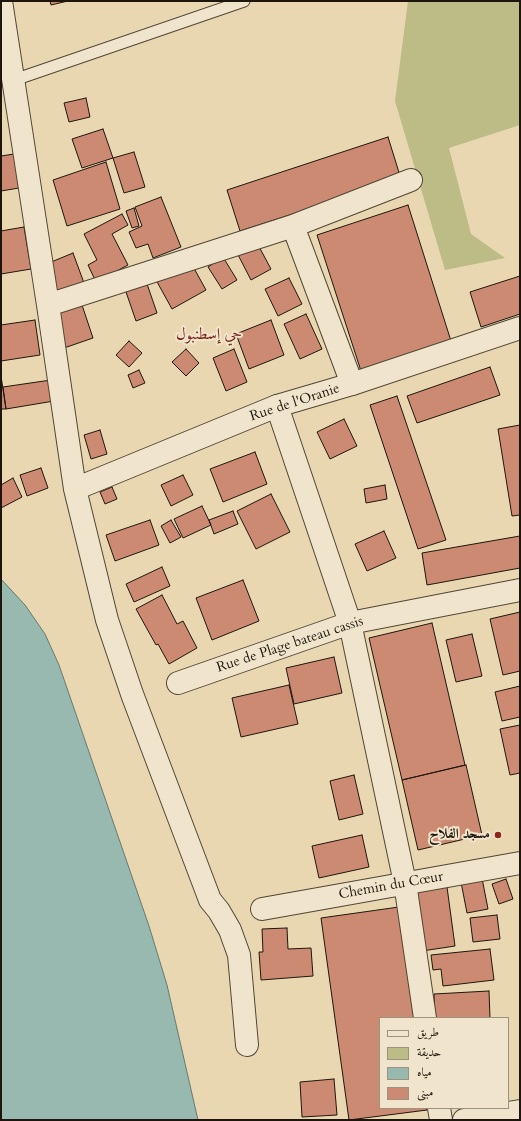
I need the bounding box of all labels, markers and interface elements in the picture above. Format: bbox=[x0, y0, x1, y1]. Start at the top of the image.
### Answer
district label: حي إسطنبول bbox=[176, 325, 242, 345]
street label: Rue de l'Oranie bbox=[248, 381, 342, 425]
street label: Rue de Plage bateau cassis bbox=[215, 613, 365, 677]
place label: مسجد الفلاح bbox=[429, 827, 490, 843]
marker: مسجد الفلاح bbox=[493, 830, 503, 840]
street label: Chemin du Cœur bbox=[337, 869, 445, 903]
legend bbox=[379, 1017, 509, 1109]
text: طريق bbox=[417, 1024, 439, 1040]
text: حديقة bbox=[417, 1044, 441, 1060]
text: مياه bbox=[417, 1064, 432, 1080]
text: مبنى bbox=[417, 1084, 433, 1100]

